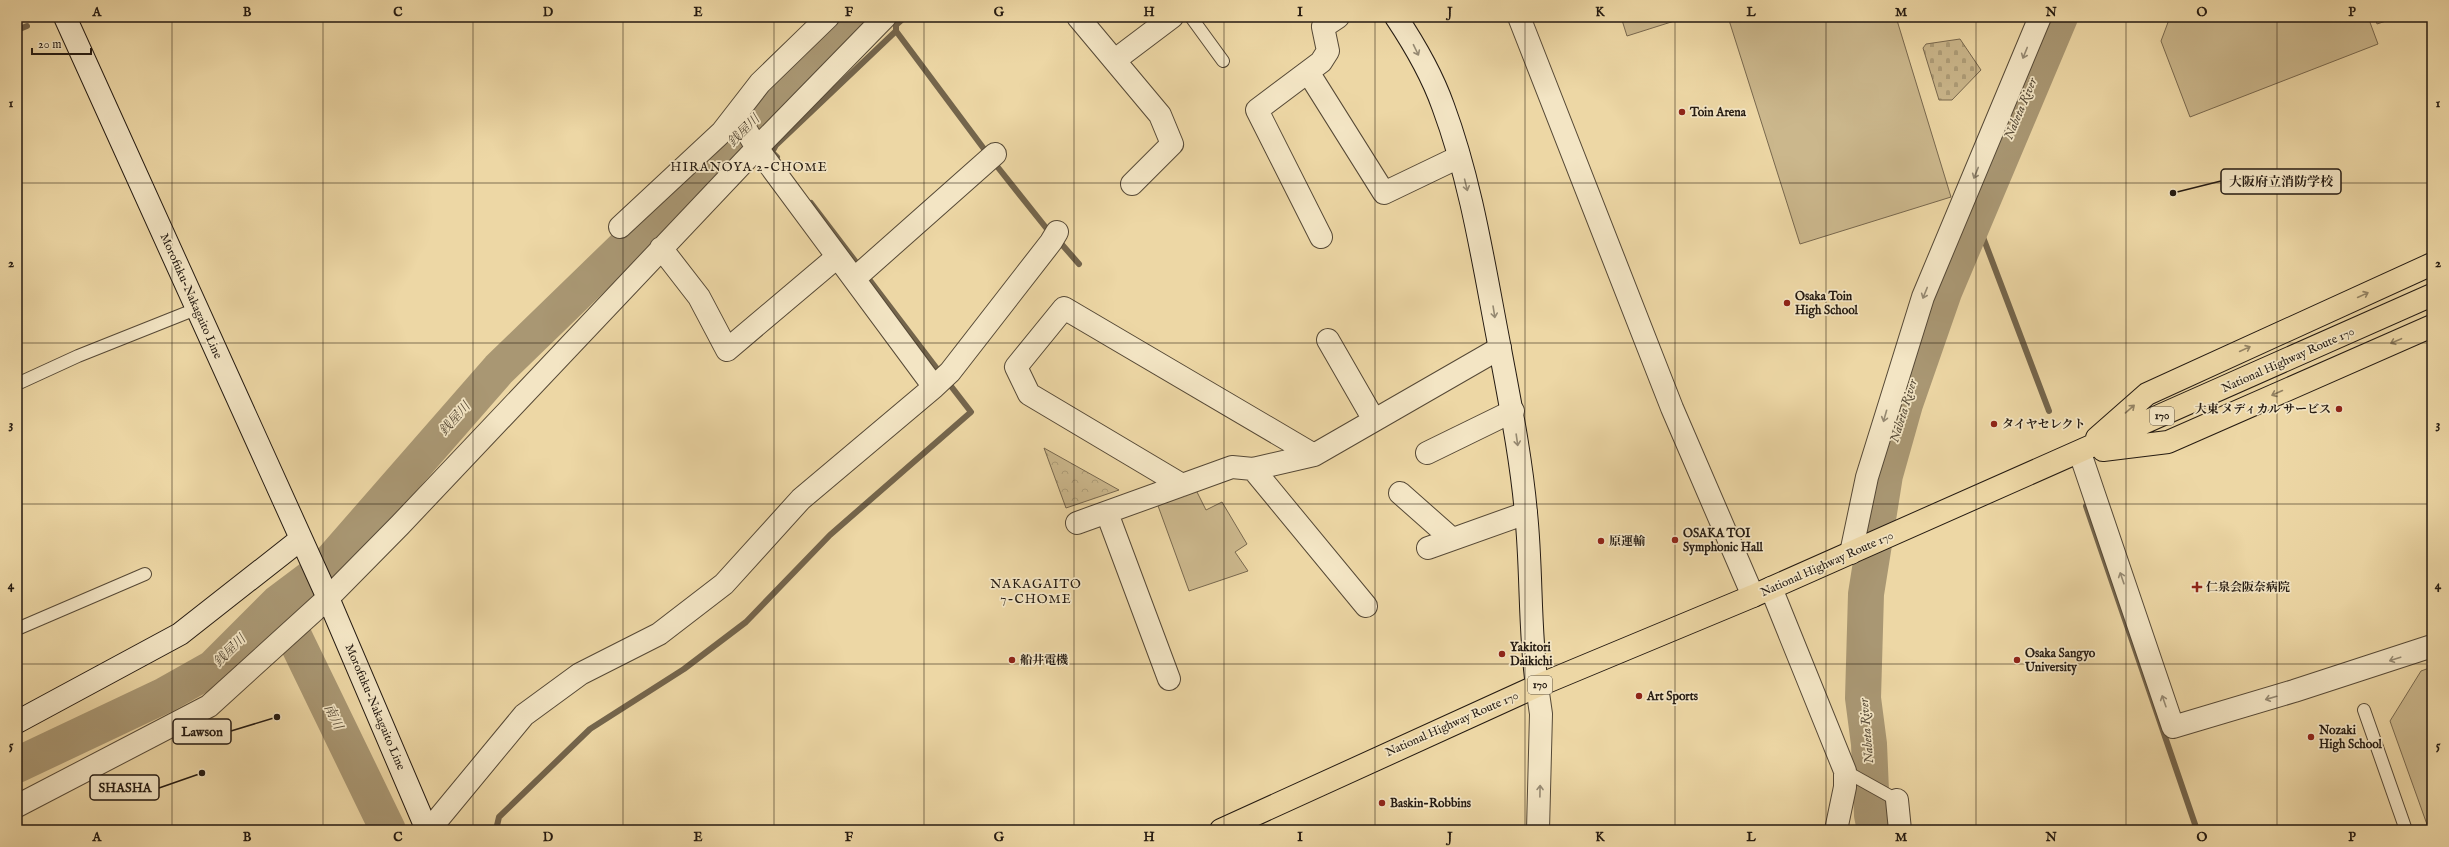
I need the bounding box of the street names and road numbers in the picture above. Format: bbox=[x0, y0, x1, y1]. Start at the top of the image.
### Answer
street label: Morofuku-Nakagaito Line bbox=[157, 231, 226, 362]
street label: National Highway Route 170 bbox=[2219, 324, 2357, 396]
road number: 170 bbox=[2150, 407, 2174, 425]
street label: National Highway Route 170 bbox=[1758, 528, 1896, 600]
street label: Morofuku-Nakagaito Line bbox=[342, 642, 409, 773]
road number: 170 bbox=[1528, 676, 1552, 694]
street label: National Highway Route 170 bbox=[1383, 688, 1521, 760]

